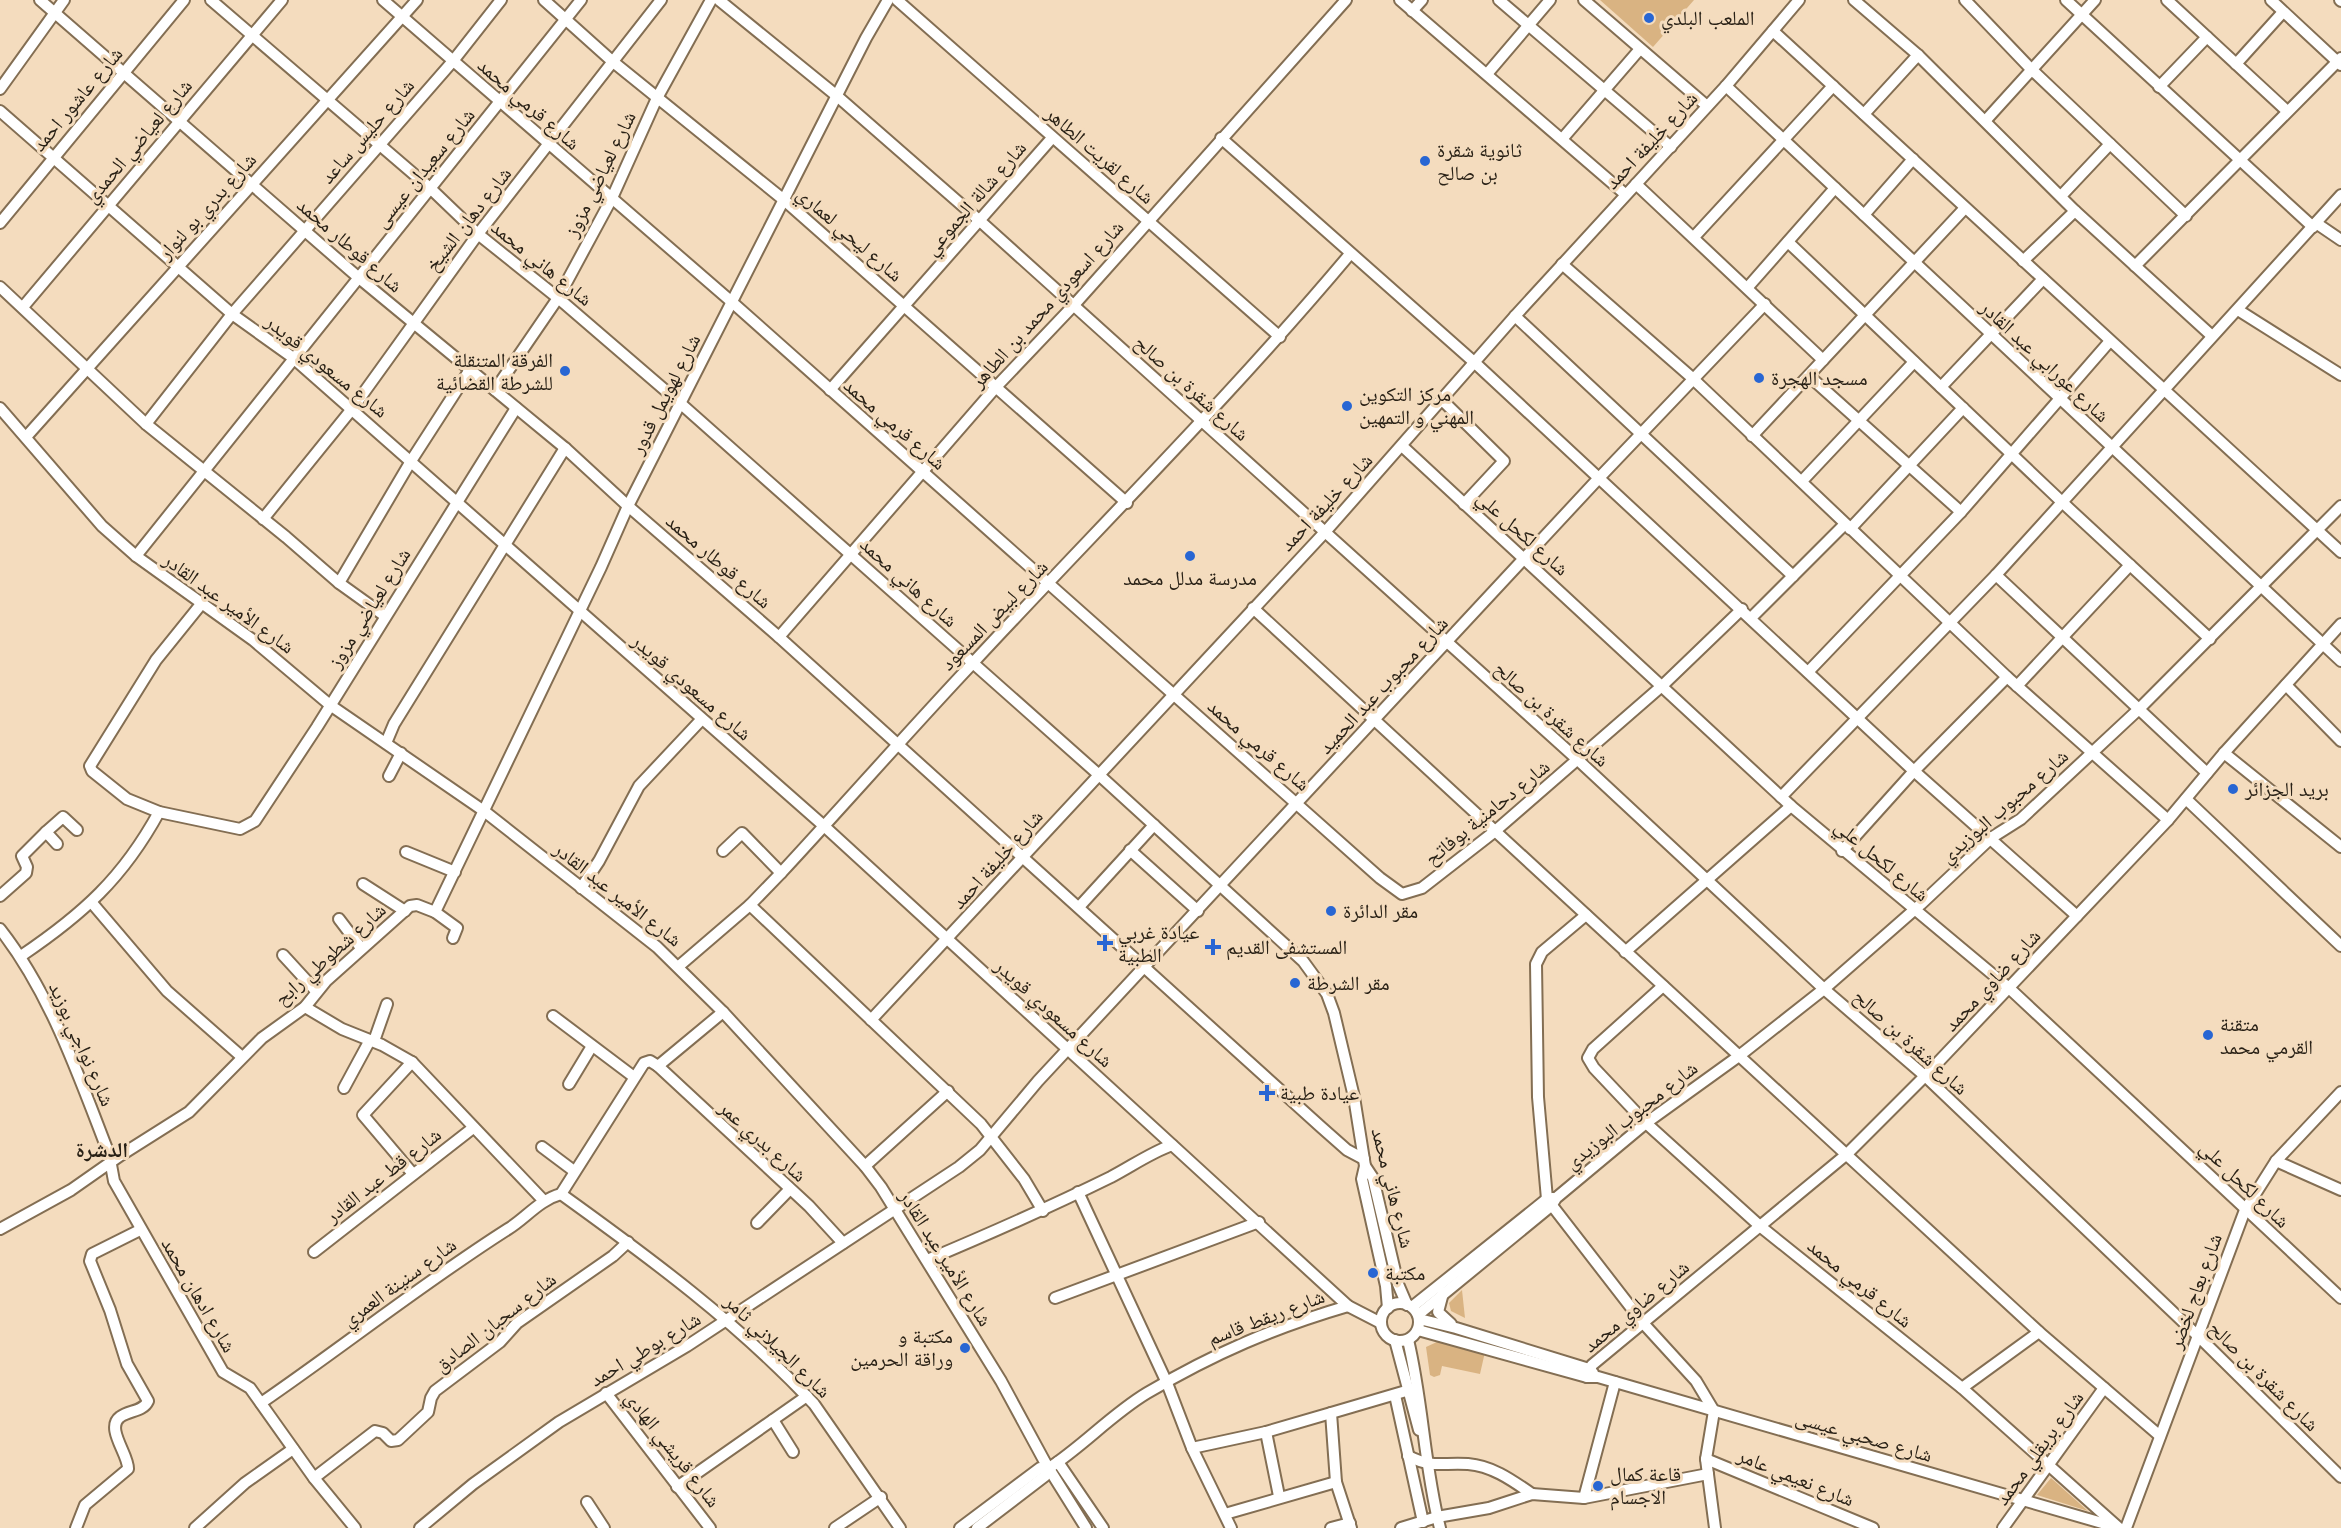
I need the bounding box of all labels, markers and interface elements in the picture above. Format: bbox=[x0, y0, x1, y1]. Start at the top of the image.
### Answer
place label: الملعب البلدي bbox=[1661, 5, 1755, 34]
marker: الملعب البلدي bbox=[1642, 11, 1656, 25]
street label: شارع عاشور احمد bbox=[26, 41, 128, 157]
street label: شارع قرمي محمد bbox=[470, 52, 586, 158]
street label: شارع لعياضي الحمدي bbox=[78, 73, 200, 211]
street label: شارع حليس ساعد bbox=[314, 73, 420, 189]
street label: شارع خليفة احمد bbox=[1599, 85, 1703, 195]
street label: شارع لقريت الطاهر bbox=[1039, 100, 1160, 210]
street label: شارع سعيدان عيسى bbox=[368, 103, 480, 233]
street label: شارع لعياضي مزوز bbox=[558, 107, 644, 243]
street label: شارع شالة الجموعي bbox=[918, 135, 1034, 263]
place label: ثانوية شقرة بن صالح bbox=[1437, 137, 1522, 186]
street label: شارع بدري بو لنوار bbox=[151, 147, 264, 268]
marker: ثانوية شقرة بن صالح bbox=[1418, 154, 1432, 168]
street label: شارع دهان الشيخ bbox=[419, 161, 517, 277]
street label: شارع ليحي لعماري bbox=[789, 181, 909, 290]
street label: شارع قوطار محمد bbox=[292, 192, 408, 298]
street label: شارع هاني محمد bbox=[484, 214, 598, 314]
street label: شارع اسعودي محمد بن الطاهر bbox=[964, 215, 1132, 396]
street label: شارع عورابي عبد القادر bbox=[1972, 294, 2115, 430]
street label: شارع مسعودي قويدر bbox=[258, 308, 394, 426]
street label: شارع شقرة بن صالح bbox=[1129, 329, 1255, 447]
street label: شارع لهويمل قدور bbox=[623, 330, 706, 459]
place label: الفرقة المتنقلة للشرطة القضائية bbox=[436, 347, 553, 396]
marker: الفرقة المتنقلة للشرطة القضائية bbox=[558, 364, 572, 378]
place label: مسجد الهجرة bbox=[1771, 365, 1868, 391]
marker: مسجد الهجرة bbox=[1752, 371, 1766, 385]
street label: شارع قرمي محمد bbox=[836, 372, 952, 478]
place label: مركز التكوين المهني و التمهين bbox=[1359, 381, 1474, 433]
marker: مركز التكوين المهني و التمهين bbox=[1340, 399, 1354, 413]
street label: شارع خليفة احمد bbox=[1274, 447, 1378, 557]
street label: شارع لكحل علي bbox=[1469, 485, 1575, 584]
street label: شارع قوطار محمد bbox=[661, 508, 777, 614]
street label: شارع هاني محمد bbox=[853, 531, 963, 635]
street label: شارع لعياضي مزوز bbox=[321, 543, 419, 675]
street label: شارع الأمير عبد القادر bbox=[157, 546, 300, 659]
marker: مدرسة مدلل محمد bbox=[1183, 549, 1197, 563]
street label: شارع لبيض المسعود bbox=[935, 554, 1053, 676]
place label: مدرسة مدلل محمد bbox=[1123, 565, 1257, 591]
street label: شارع محبوب عبد الحميد bbox=[1312, 611, 1454, 759]
street label: شارع مسعودي قويدر bbox=[624, 627, 757, 749]
street label: شارع شقرة بن صالح bbox=[1489, 655, 1615, 773]
street label: شارع قرمي محمد bbox=[1200, 693, 1316, 799]
street label: شارع محبوب البوزيدي bbox=[1934, 743, 2076, 871]
street label: شارع دحامنية بوفاتح bbox=[1419, 753, 1555, 871]
place label: بريد الجزائر bbox=[2244, 776, 2329, 802]
marker: بريد الجزائر bbox=[2226, 782, 2240, 796]
street label: شارع خليفة احمد bbox=[945, 804, 1049, 914]
street label: شارع لكحل علي bbox=[1827, 813, 1935, 909]
street label: شارع الأمير عبد القادر bbox=[548, 835, 688, 952]
street label: شارع شطوطي رابح bbox=[269, 897, 393, 1013]
place label: مقر الدائرة bbox=[1343, 898, 1418, 924]
marker: مقر الدائرة bbox=[1324, 904, 1338, 918]
place label: عيادة غربي الطبية bbox=[1118, 919, 1199, 968]
street label: شارع ضاوي محمد bbox=[1938, 923, 2048, 1039]
marker: عيادة غربي الطبية bbox=[1096, 934, 1114, 952]
place label: المستشفى القديم bbox=[1226, 934, 1347, 961]
marker: المستشفى القديم bbox=[1204, 938, 1222, 956]
street label: شارع مسعودي قويدر bbox=[986, 952, 1119, 1075]
place label: مقر الشرطة bbox=[1307, 970, 1390, 996]
marker: مقر الشرطة bbox=[1288, 976, 1302, 990]
street label: شارع نواجي بوزيد bbox=[40, 978, 121, 1111]
street label: شارع شقرة بن صالح bbox=[1848, 983, 1974, 1101]
place label: متقنة القرمي محمد bbox=[2220, 1011, 2313, 1063]
marker: متقنة القرمي محمد bbox=[2201, 1028, 2215, 1042]
street label: شارع محبوب البوزيدي bbox=[1559, 1055, 1705, 1178]
place label: عيادة طبية bbox=[1280, 1080, 1359, 1106]
marker: عيادة طبية bbox=[1258, 1084, 1276, 1102]
street label: شارع بدري عمر bbox=[711, 1094, 813, 1190]
street label: شارع قط عبد القادر bbox=[319, 1121, 446, 1229]
street label: شارع هاني محمد bbox=[1363, 1125, 1420, 1252]
street label: شارع لكحل علي bbox=[2192, 1134, 2296, 1236]
district label: الدشرة bbox=[76, 1136, 128, 1163]
street label: شارع الأمير عبد القادر bbox=[893, 1184, 998, 1331]
street label: شارع بعاج لخضر bbox=[2162, 1230, 2228, 1353]
street label: شارع سنينة العمري bbox=[337, 1232, 463, 1335]
street label: شارع ادهان محمد bbox=[156, 1233, 242, 1357]
street label: شارع قرمي محمد bbox=[1800, 1233, 1918, 1336]
street label: شارع ضاوي محمد bbox=[1577, 1254, 1697, 1360]
place label: مكتبة bbox=[1385, 1260, 1425, 1286]
street label: شارع سحبان الصادق bbox=[429, 1266, 561, 1378]
marker: مكتبة bbox=[1366, 1266, 1380, 1280]
street label: شارع ريقط قاسم bbox=[1204, 1283, 1329, 1352]
street label: شارع الجيلاني ثامر bbox=[716, 1288, 837, 1406]
street label: شارع بوطي احمد bbox=[585, 1306, 707, 1395]
street label: شارع شقرة بن صالح bbox=[2203, 1315, 2325, 1437]
place label: مكتبة و وراقة الحرمين bbox=[850, 1323, 953, 1372]
marker: مكتبة و وراقة الحرمين bbox=[958, 1341, 972, 1355]
street label: شارع قريشي الهادي bbox=[617, 1385, 727, 1514]
street label: شارع بريقلي محمد bbox=[1989, 1386, 2092, 1512]
street label: شارع صحبي عيسى bbox=[1792, 1404, 1935, 1471]
street label: شارع نعيمي عامر bbox=[1732, 1441, 1858, 1515]
place label: قاعة كمال الاجسام bbox=[1610, 1461, 1681, 1511]
marker: قاعة كمال الاجسام bbox=[1591, 1479, 1605, 1493]

